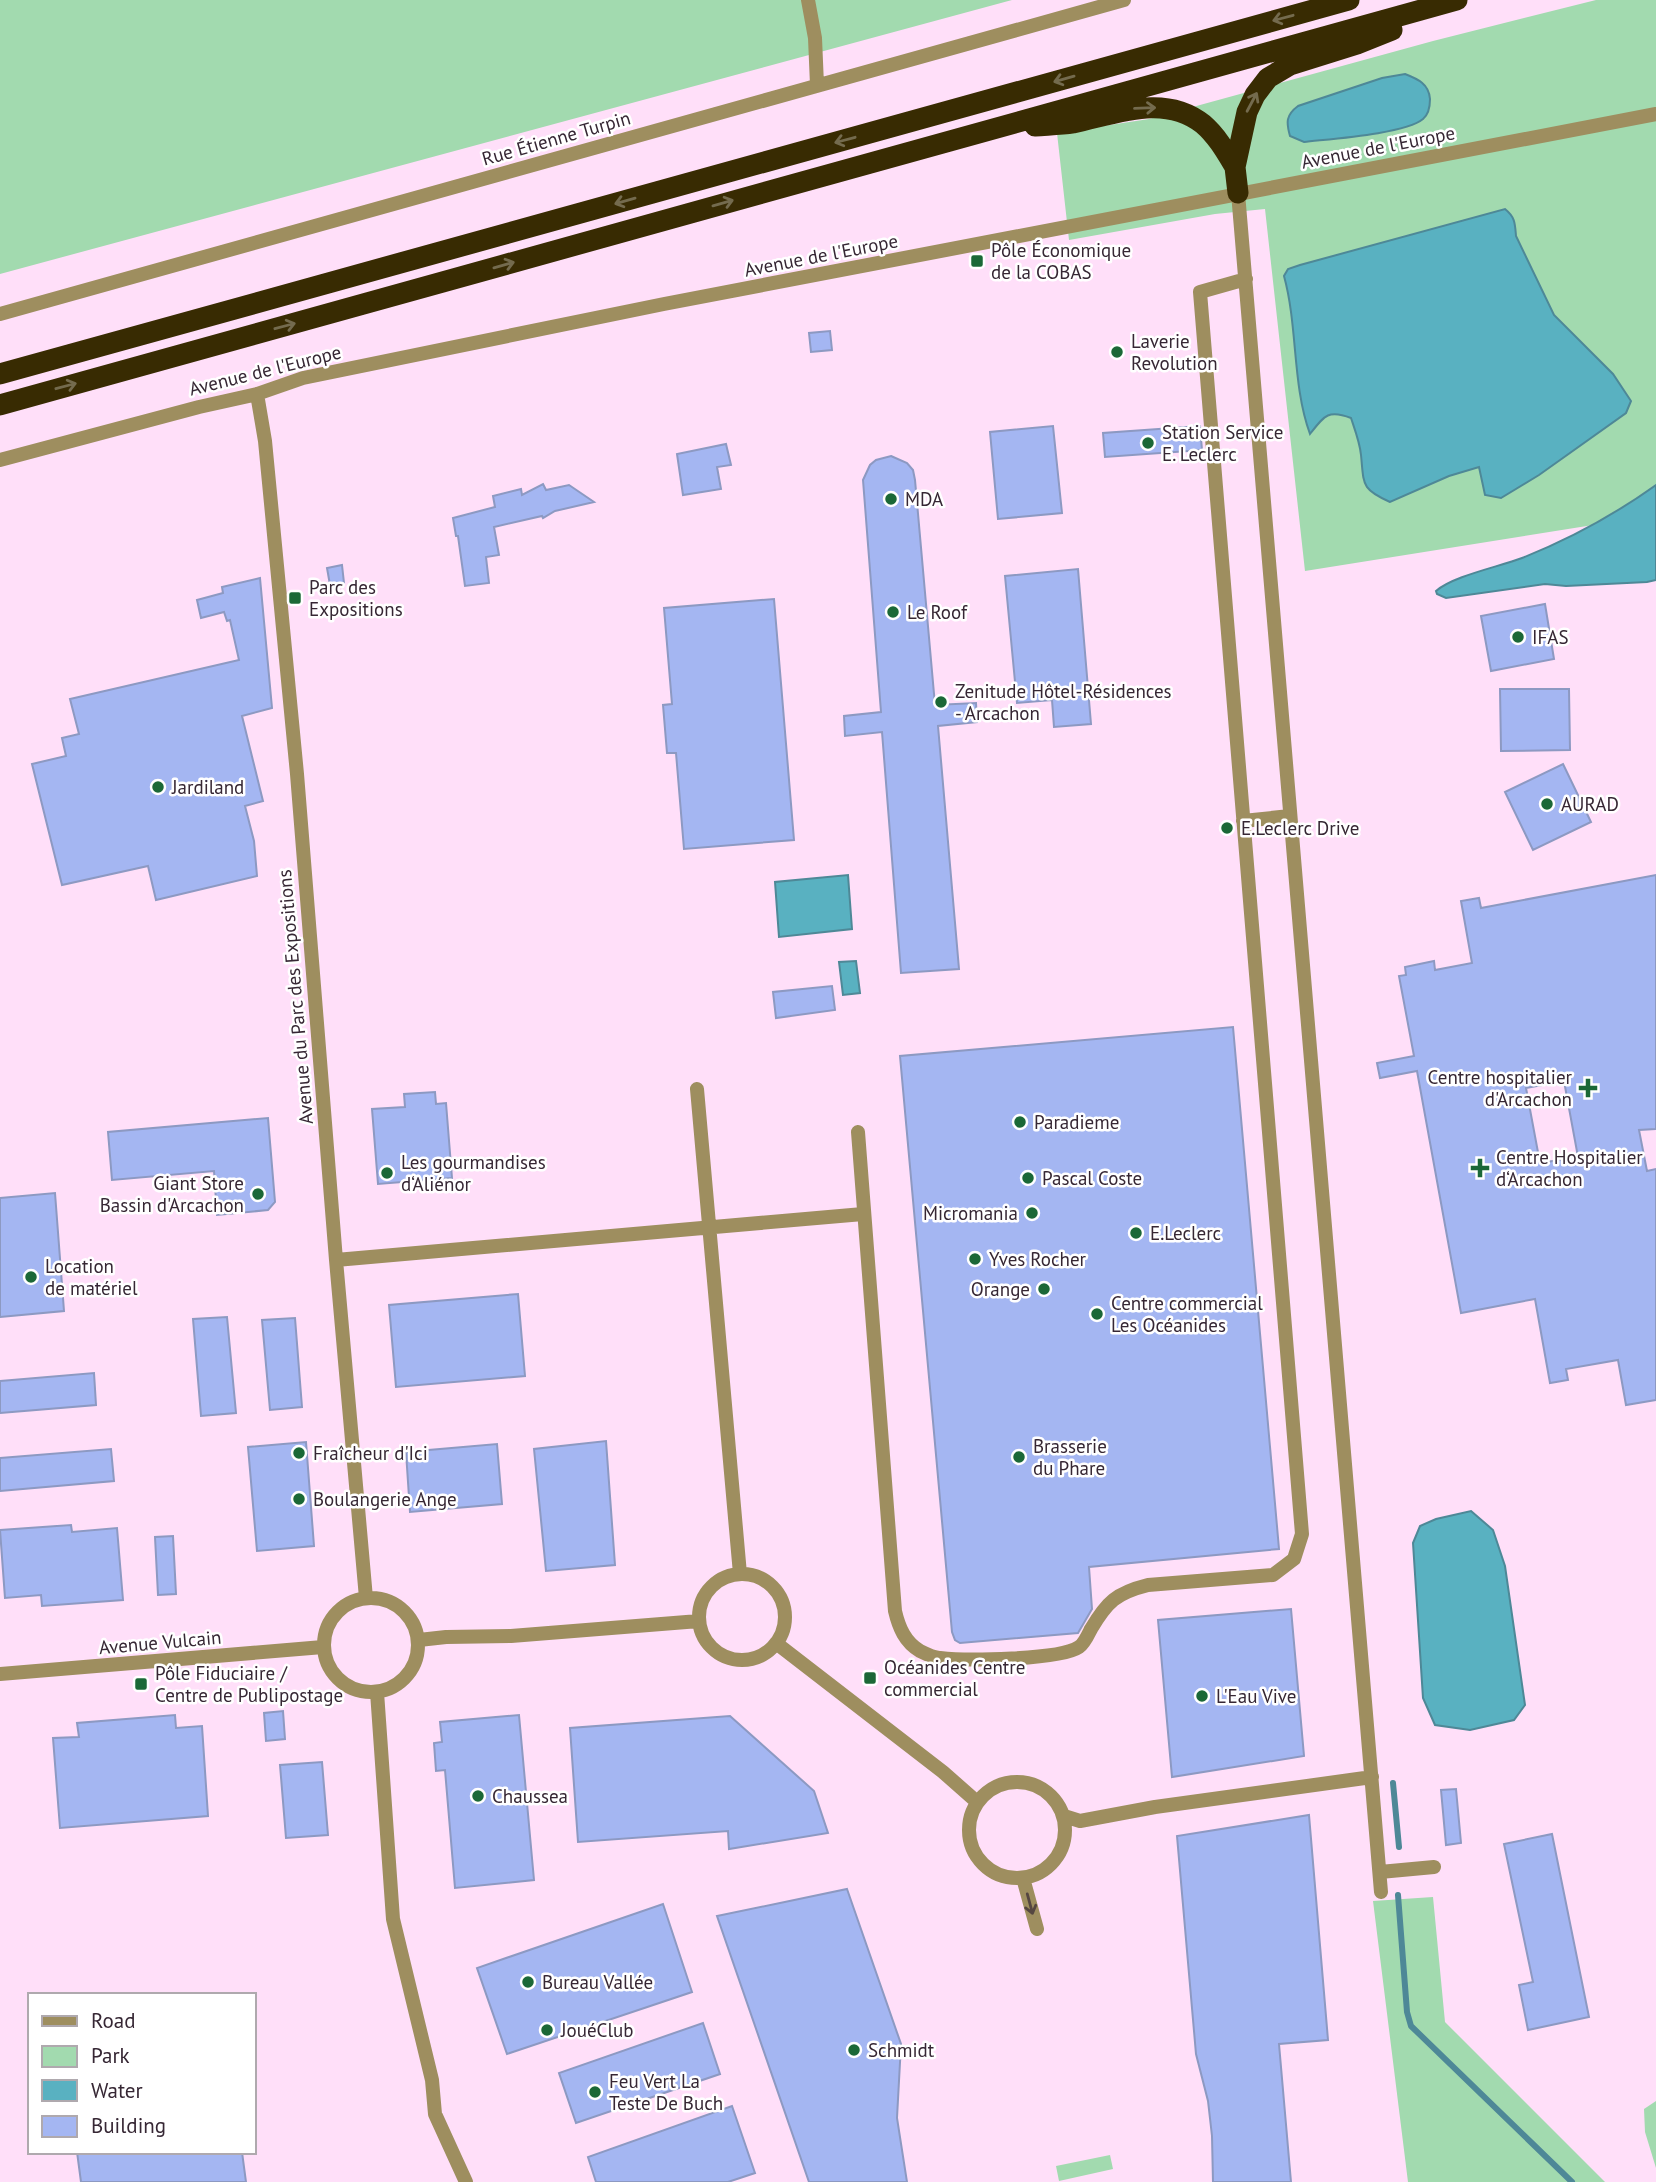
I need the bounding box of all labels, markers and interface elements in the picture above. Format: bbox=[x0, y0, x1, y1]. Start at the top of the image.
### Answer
one-way arrow bbox=[1272, 12, 1295, 25]
one-way arrow bbox=[1053, 73, 1075, 86]
one-way arrow bbox=[1245, 92, 1259, 112]
one-way arrow bbox=[1133, 102, 1156, 115]
street label: Rue Étienne Turpin bbox=[479, 105, 633, 171]
street label: Avenue de l'Europe bbox=[1299, 120, 1457, 174]
one-way arrow bbox=[834, 134, 856, 147]
one-way arrow bbox=[615, 195, 637, 208]
one-way arrow bbox=[711, 196, 734, 209]
street label: Avenue de l'Europe bbox=[742, 228, 900, 282]
place label: Pôle Économique de la COBAS bbox=[991, 238, 1131, 284]
marker: Pôle Économique de la COBAS bbox=[969, 253, 985, 269]
one-way arrow bbox=[493, 257, 515, 270]
one-way arrow bbox=[274, 318, 296, 331]
place label: Laverie Revolution bbox=[1131, 329, 1218, 375]
street label: Avenue de l'Europe bbox=[186, 339, 344, 401]
marker: Laverie Revolution bbox=[1109, 344, 1125, 360]
one-way arrow bbox=[55, 379, 77, 392]
place label: Station Service E. Leclerc bbox=[1162, 420, 1283, 466]
marker: Station Service E. Leclerc bbox=[1140, 435, 1156, 451]
place label: MDA bbox=[905, 487, 943, 511]
marker: MDA bbox=[883, 491, 899, 507]
place label: Parc des Expositions bbox=[309, 575, 403, 621]
marker: Parc des Expositions bbox=[287, 590, 303, 606]
place label: Le Roof bbox=[907, 600, 968, 624]
marker: Le Roof bbox=[885, 604, 901, 620]
place label: IFAS bbox=[1532, 625, 1569, 649]
marker: IFAS bbox=[1510, 629, 1526, 645]
place label: Zenitude Hôtel-Résidences - Arcachon bbox=[955, 679, 1172, 725]
marker: Zenitude Hôtel-Résidences - Arcachon bbox=[933, 694, 949, 710]
place label: Jardiland bbox=[171, 775, 244, 799]
marker: Jardiland bbox=[150, 779, 166, 795]
place label: AURAD bbox=[1561, 792, 1619, 816]
marker: AURAD bbox=[1539, 796, 1555, 812]
place label: E.Leclerc Drive bbox=[1241, 816, 1359, 840]
marker: E.Leclerc Drive bbox=[1219, 820, 1235, 836]
street label: Avenue du Parc des Expositions bbox=[272, 869, 318, 1125]
place label: Centre hospitalier d'Arcachon bbox=[1428, 1065, 1573, 1111]
marker: Centre hospitalier d'Arcachon bbox=[1578, 1078, 1598, 1098]
place label: Paradieme bbox=[1034, 1110, 1119, 1134]
marker: Paradieme bbox=[1012, 1114, 1028, 1130]
place label: Centre Hospitalier d‘Arcachon bbox=[1496, 1145, 1643, 1191]
place label: Les gourmandises d‘Aliénor bbox=[401, 1150, 546, 1196]
marker: Centre Hospitalier d‘Arcachon bbox=[1470, 1158, 1490, 1178]
marker: Les gourmandises d‘Aliénor bbox=[379, 1165, 395, 1181]
place label: Pascal Coste bbox=[1042, 1166, 1142, 1190]
marker: Pascal Coste bbox=[1020, 1170, 1036, 1186]
place label: Giant Store Bassin d'Arcachon bbox=[100, 1171, 244, 1217]
marker: Giant Store Bassin d'Arcachon bbox=[250, 1186, 266, 1202]
place label: Micromania bbox=[923, 1201, 1018, 1225]
marker: Micromania bbox=[1024, 1205, 1040, 1221]
place label: E.Leclerc bbox=[1150, 1221, 1221, 1245]
marker: E.Leclerc bbox=[1128, 1225, 1144, 1241]
place label: Yves Rocher bbox=[989, 1247, 1087, 1271]
marker: Yves Rocher bbox=[967, 1251, 983, 1267]
place label: Location de matériel bbox=[45, 1254, 138, 1300]
marker: Location de matériel bbox=[23, 1269, 39, 1285]
place label: Orange bbox=[971, 1277, 1030, 1301]
marker: Orange bbox=[1036, 1281, 1052, 1297]
place label: Centre commercial Les Océanides bbox=[1111, 1291, 1263, 1337]
marker: Centre commercial Les Océanides bbox=[1089, 1306, 1105, 1322]
place label: Brasserie du Phare bbox=[1033, 1434, 1107, 1480]
place label: Fraîcheur d'Ici bbox=[313, 1441, 428, 1465]
marker: Fraîcheur d'Ici bbox=[291, 1445, 307, 1461]
marker: Brasserie du Phare bbox=[1011, 1449, 1027, 1465]
place label: Boulangerie Ange bbox=[313, 1487, 457, 1511]
marker: Boulangerie Ange bbox=[291, 1491, 307, 1507]
street label: Avenue Vulcain bbox=[98, 1625, 222, 1659]
place label: Océanides Centre commercial bbox=[884, 1655, 1025, 1701]
place label: Pôle Fiduciaire / Centre de Publipostage bbox=[155, 1661, 343, 1707]
marker: Océanides Centre commercial bbox=[862, 1670, 878, 1686]
marker: Pôle Fiduciaire / Centre de Publipostage bbox=[133, 1676, 149, 1692]
place label: L'Eau Vive bbox=[1216, 1684, 1296, 1708]
marker: L'Eau Vive bbox=[1194, 1688, 1210, 1704]
place label: Chaussea bbox=[492, 1784, 568, 1808]
marker: Chaussea bbox=[470, 1788, 486, 1804]
one-way arrow bbox=[1024, 1892, 1037, 1915]
place label: Bureau Vallée bbox=[542, 1970, 653, 1994]
marker: Bureau Vallée bbox=[520, 1974, 536, 1990]
legend bbox=[28, 1993, 256, 2154]
text: Road bbox=[91, 2007, 135, 2034]
place label: JouéClub bbox=[560, 2018, 634, 2042]
marker: JouéClub bbox=[539, 2022, 555, 2038]
place label: Schmidt bbox=[868, 2038, 935, 2062]
text: Park bbox=[91, 2042, 130, 2069]
marker: Schmidt bbox=[846, 2042, 862, 2058]
place label: Feu Vert La Teste De Buch bbox=[609, 2069, 723, 2115]
text: Water bbox=[91, 2077, 143, 2104]
marker: Feu Vert La Teste De Buch bbox=[587, 2084, 603, 2100]
text: Building bbox=[91, 2112, 166, 2139]

